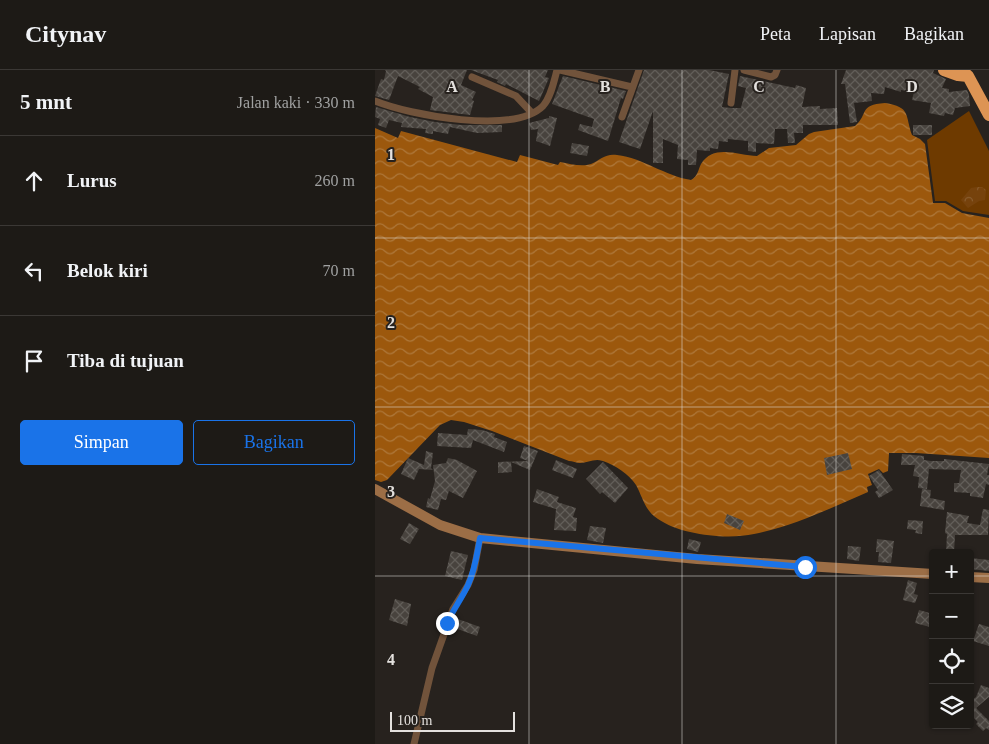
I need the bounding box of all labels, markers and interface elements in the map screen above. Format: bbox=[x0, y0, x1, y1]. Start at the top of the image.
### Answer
text: Citynav bbox=[25, 21, 106, 47]
text: Peta bbox=[760, 24, 791, 44]
text: Lapisan bbox=[819, 24, 876, 44]
text: Bagikan bbox=[904, 24, 964, 44]
text: A bbox=[446, 78, 458, 95]
text: B bbox=[600, 78, 611, 95]
text: C bbox=[753, 78, 765, 95]
text: D bbox=[906, 78, 918, 95]
text: 5 mnt bbox=[20, 90, 72, 114]
text: Jalan kaki · 330 m bbox=[237, 94, 355, 111]
text: 1 bbox=[387, 146, 395, 163]
icon: ahead bbox=[20, 167, 48, 195]
text: Lurus bbox=[67, 170, 117, 191]
text: 260 m bbox=[315, 172, 355, 189]
icon: left bbox=[20, 257, 48, 285]
text: Belok kiri bbox=[67, 260, 148, 281]
text: 70 m bbox=[323, 262, 355, 279]
text: 2 bbox=[387, 314, 395, 331]
icon: arrive bbox=[20, 347, 48, 375]
text: Tiba di tujuan bbox=[67, 350, 184, 371]
button: Simpan bbox=[20, 420, 183, 465]
button: Bagikan bbox=[193, 420, 355, 465]
text: 3 bbox=[387, 483, 395, 500]
map controls bbox=[929, 549, 974, 729]
button: + bbox=[929, 549, 974, 594]
route start bbox=[794, 556, 817, 579]
button: − bbox=[929, 594, 974, 639]
route end bbox=[436, 612, 459, 635]
button: locate bbox=[929, 639, 974, 684]
text: 4 bbox=[387, 651, 395, 668]
button: layers bbox=[929, 684, 974, 729]
scale bar bbox=[390, 709, 515, 732]
text: 100 m bbox=[397, 713, 432, 728]

